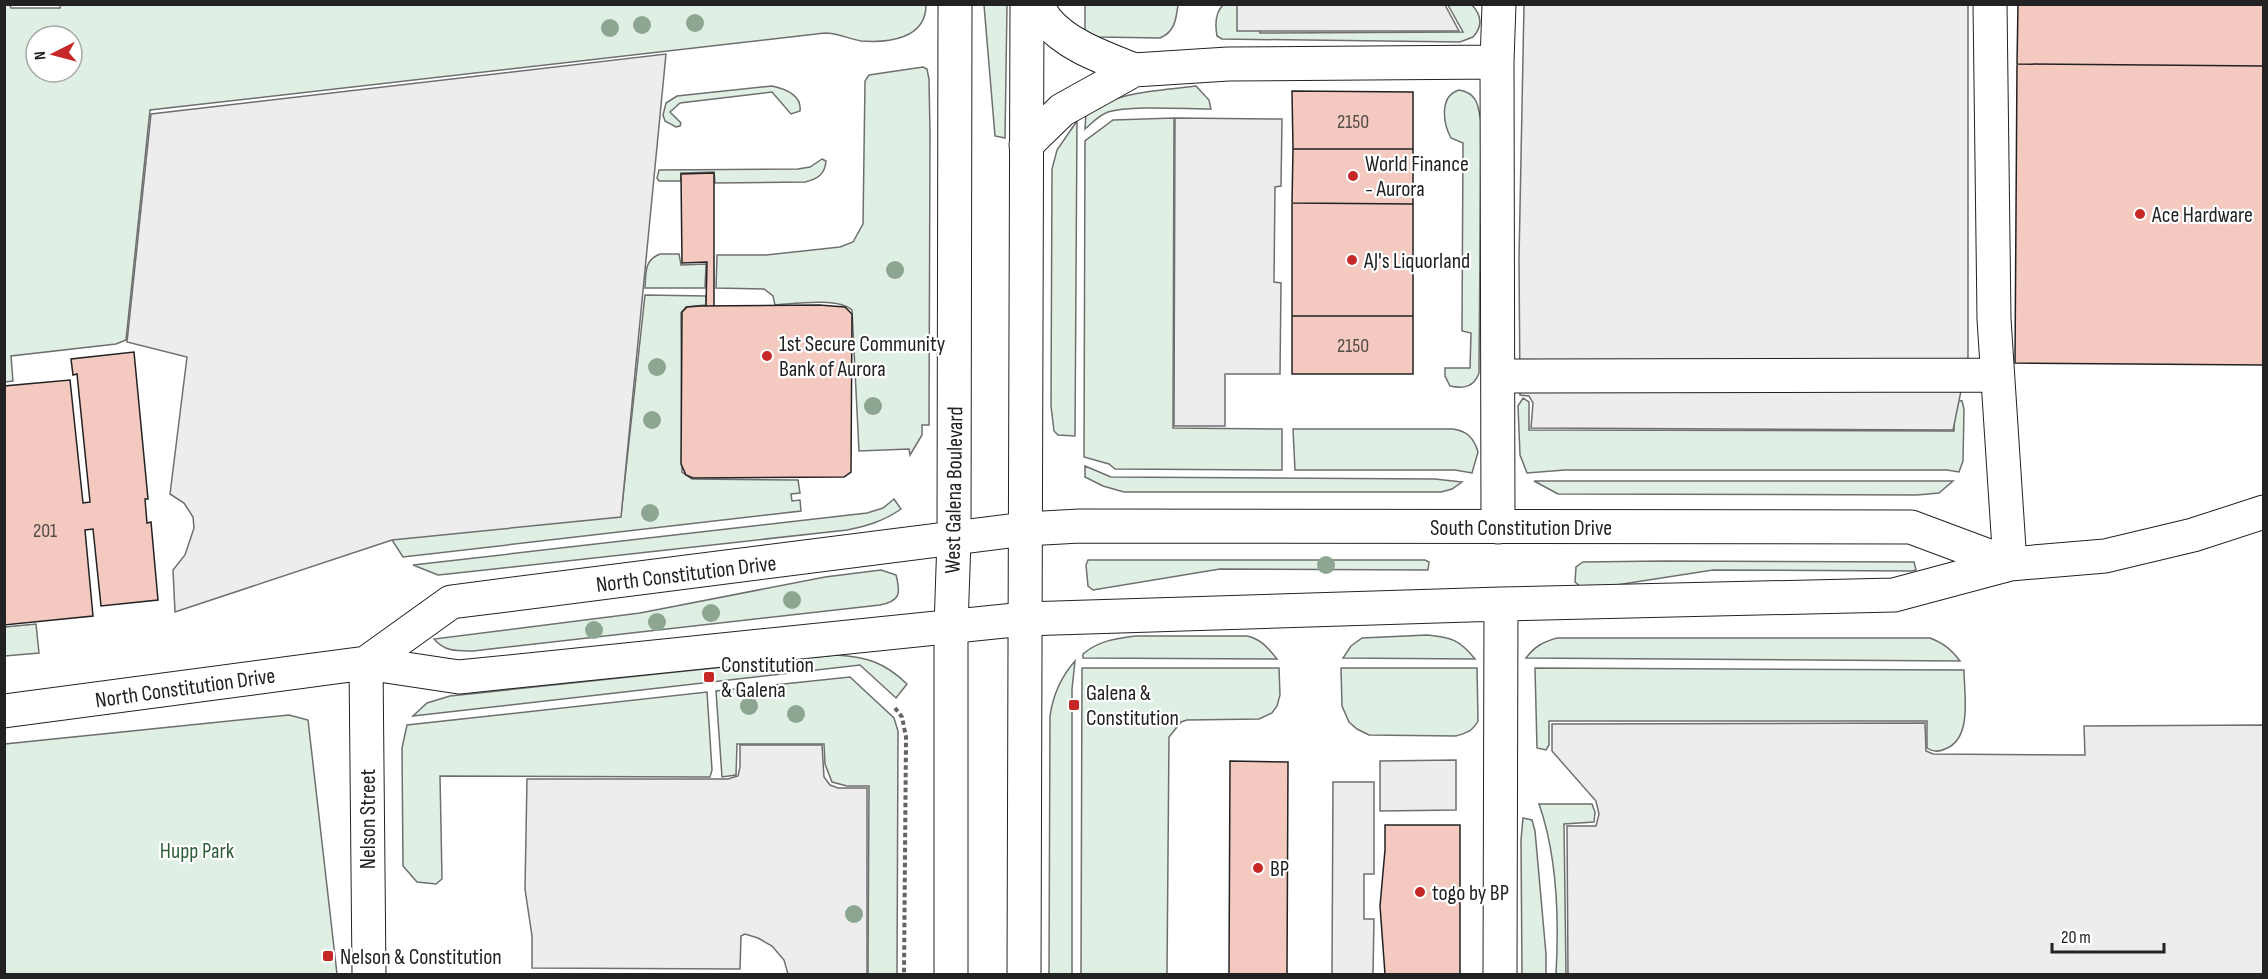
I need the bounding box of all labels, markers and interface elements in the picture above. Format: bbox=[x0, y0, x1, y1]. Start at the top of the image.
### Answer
north arrow bbox=[24, 24, 84, 84]
text: N bbox=[31, 50, 50, 61]
house number: 2150 bbox=[1337, 110, 1369, 134]
place label: World Finance - Aurora bbox=[1365, 151, 1469, 203]
marker: World Finance - Aurora bbox=[1346, 169, 1360, 183]
place label: Ace Hardware bbox=[2151, 202, 2253, 229]
marker: Ace Hardware bbox=[2133, 207, 2147, 221]
place label: AJ's Liquorland bbox=[1363, 248, 1470, 275]
marker: AJ's Liquorland bbox=[1345, 253, 1359, 267]
place label: 1st Secure Community Bank of Aurora bbox=[779, 331, 946, 383]
house number: 2150 bbox=[1337, 334, 1369, 358]
marker: 1st Secure Community Bank of Aurora bbox=[760, 349, 774, 363]
street label: West Galena Boulevard bbox=[940, 406, 969, 574]
street label: South Constitution Drive bbox=[1430, 515, 1612, 542]
house number: 201 bbox=[33, 519, 57, 543]
street label: North Constitution Drive bbox=[594, 550, 778, 599]
place label: Constitution & Galena bbox=[721, 652, 814, 704]
street label: North Constitution Drive bbox=[93, 662, 277, 714]
marker: Constitution & Galena bbox=[702, 670, 716, 684]
place label: Galena & Constitution bbox=[1086, 680, 1179, 732]
marker: Galena & Constitution bbox=[1067, 698, 1081, 712]
street label: Nelson Street bbox=[355, 768, 382, 869]
park label: Hupp Park bbox=[160, 838, 235, 865]
place label: BP bbox=[1270, 856, 1289, 883]
marker: BP bbox=[1251, 861, 1265, 875]
place label: togo by BP bbox=[1432, 880, 1509, 907]
marker: togo by BP bbox=[1413, 885, 1427, 899]
scale bar bbox=[2052, 916, 2164, 954]
text: 20 m bbox=[2061, 927, 2091, 948]
place label: Nelson & Constitution bbox=[340, 944, 502, 971]
marker: Nelson & Constitution bbox=[321, 949, 335, 963]

